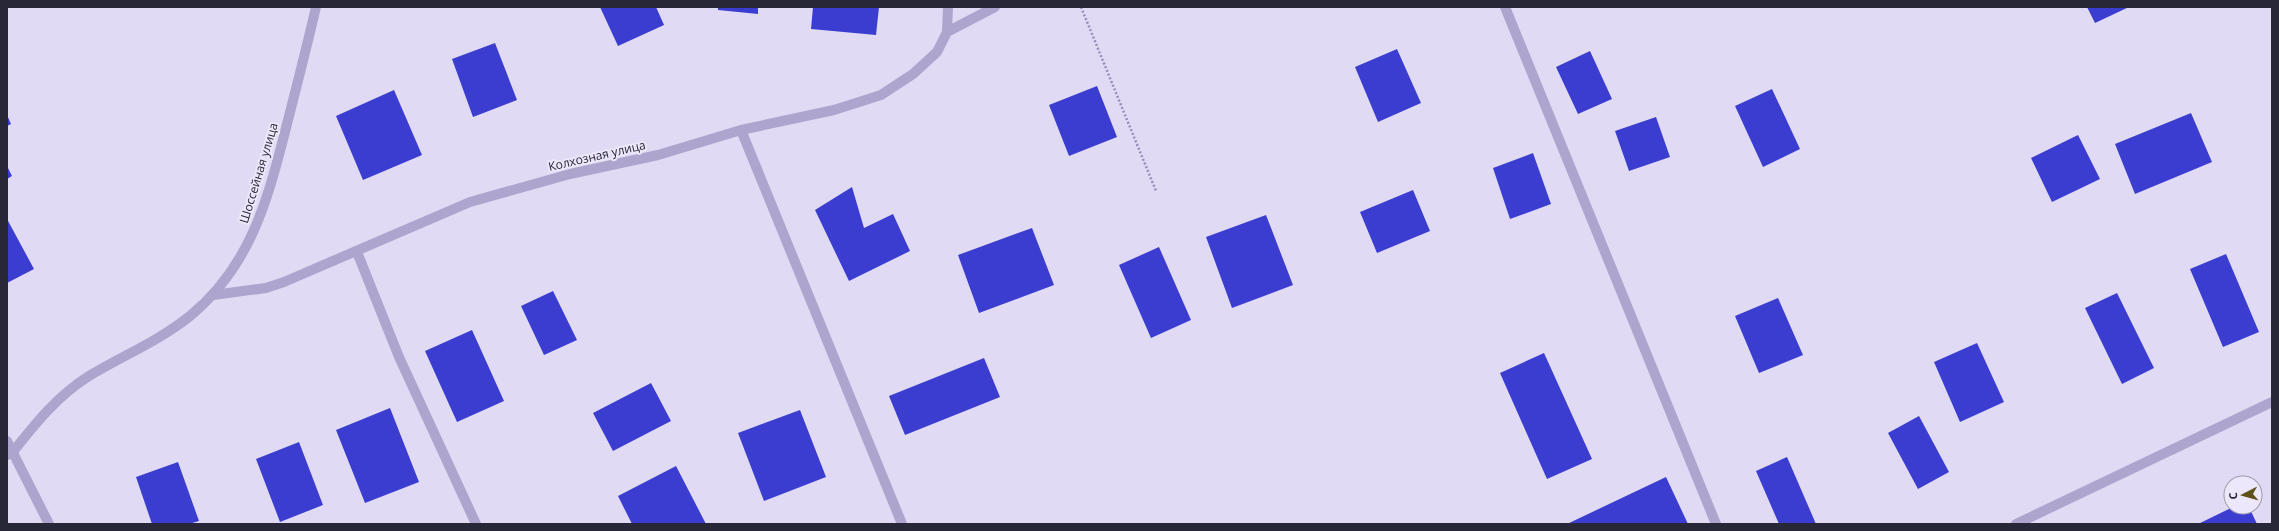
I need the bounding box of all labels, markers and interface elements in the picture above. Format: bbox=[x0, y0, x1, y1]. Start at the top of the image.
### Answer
street label: Шоссейная улица bbox=[235, 121, 282, 225]
street label: Колхозная улица bbox=[547, 136, 647, 175]
north arrow bbox=[2223, 475, 2263, 515]
text: С bbox=[2225, 492, 2240, 500]

